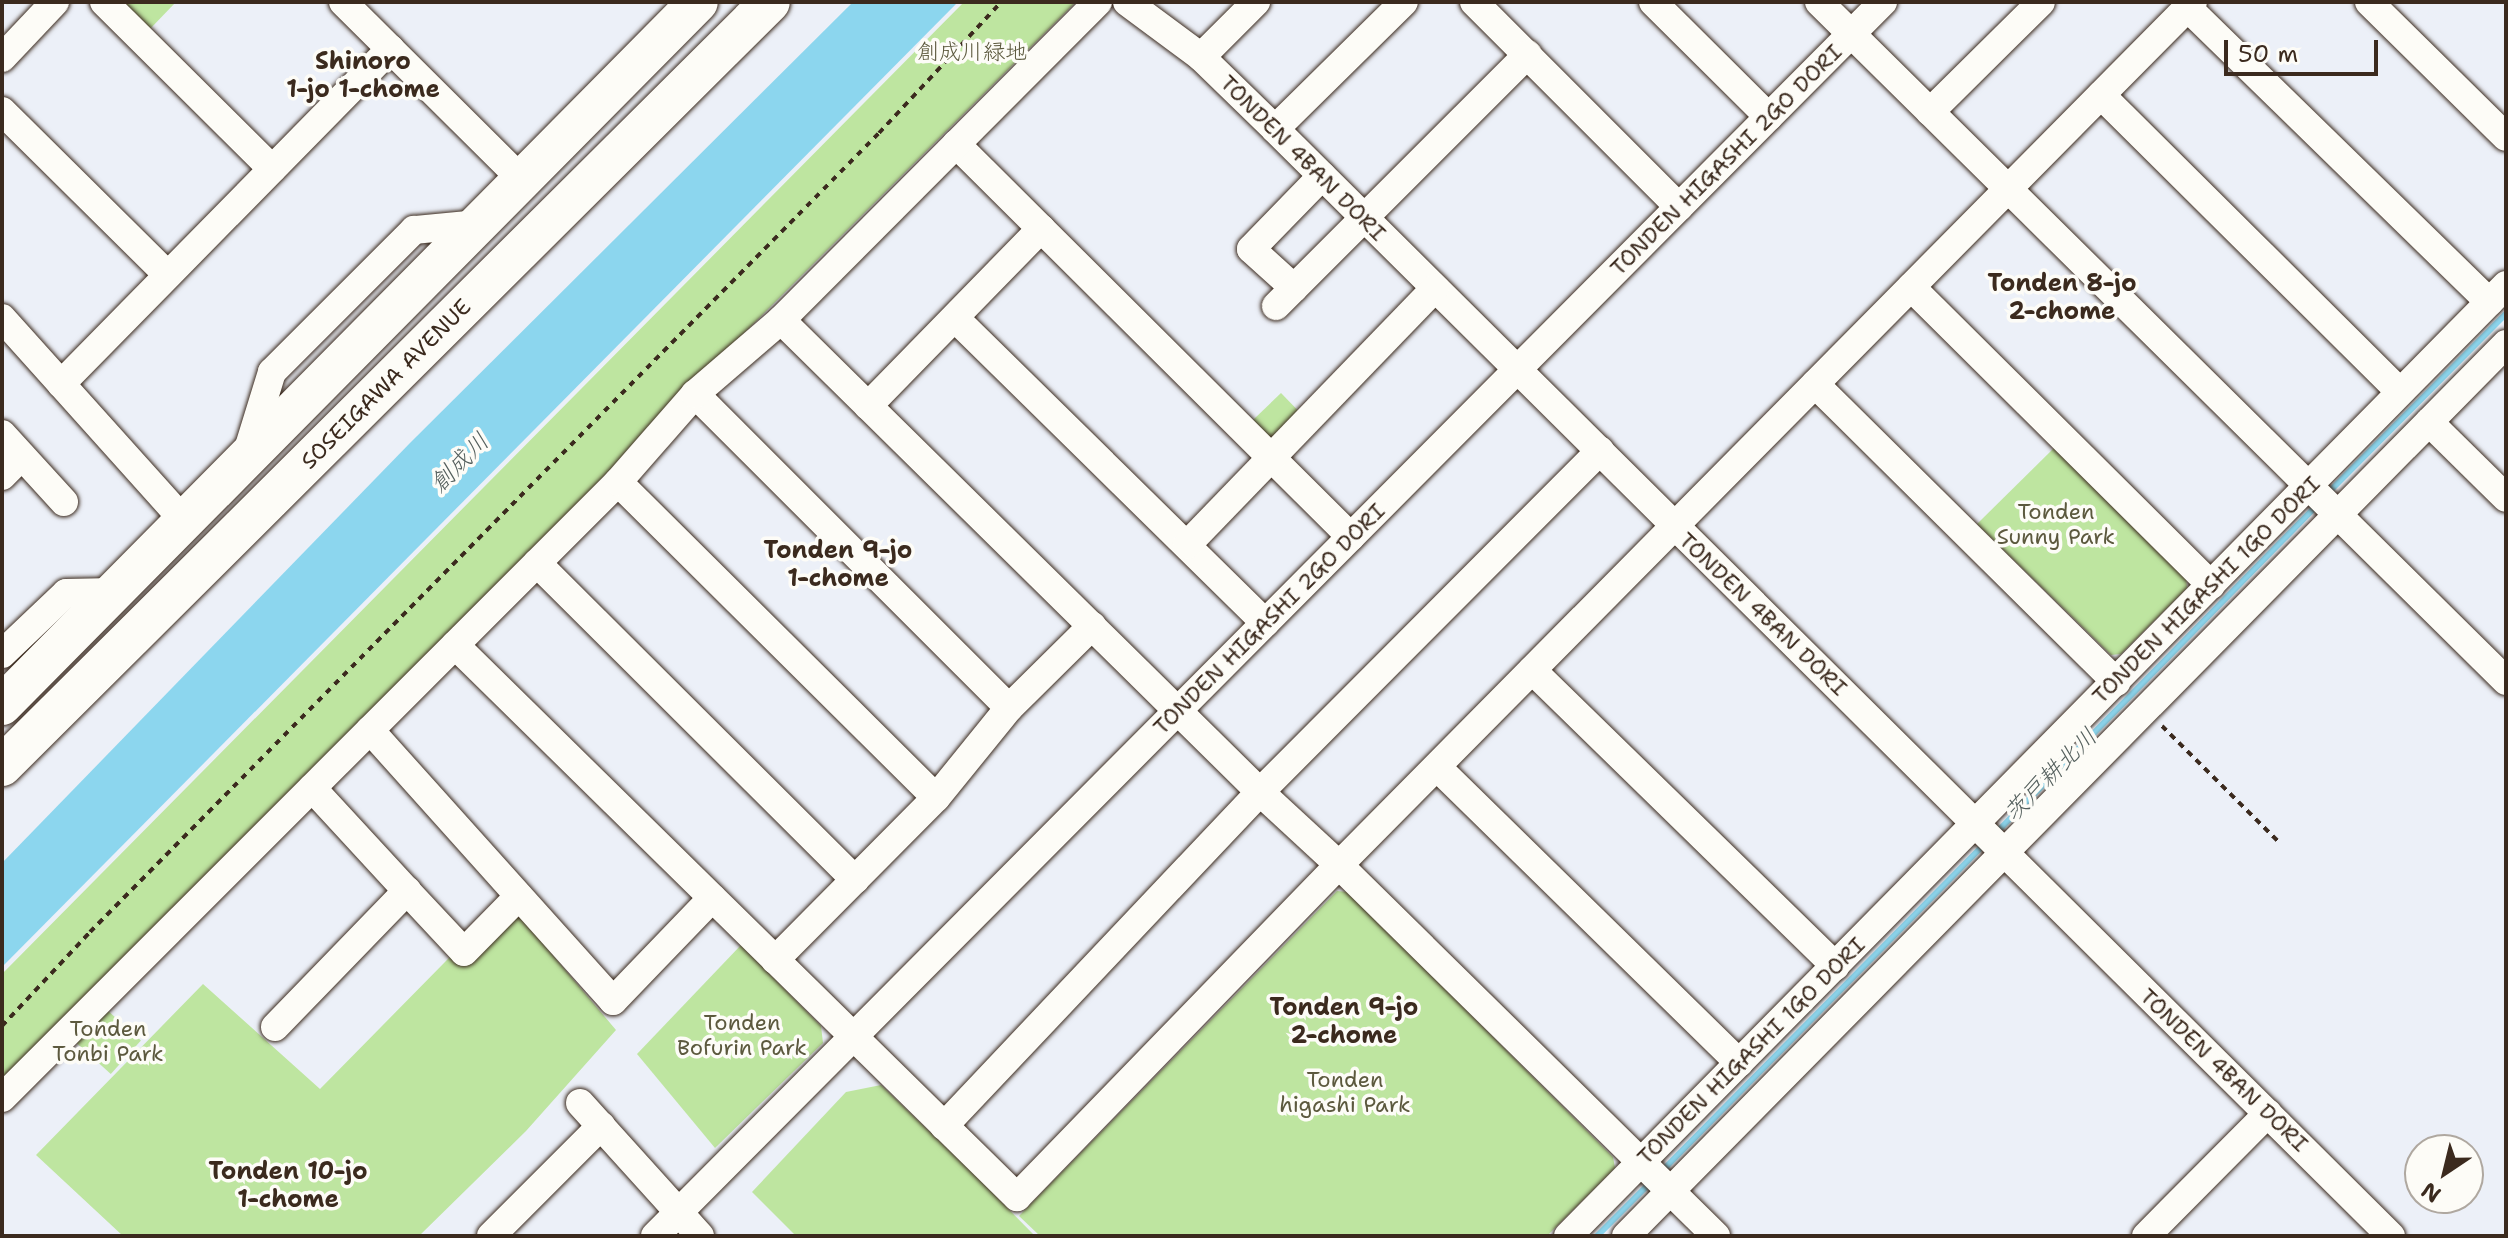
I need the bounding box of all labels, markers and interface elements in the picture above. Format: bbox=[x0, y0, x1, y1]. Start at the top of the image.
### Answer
scale bar bbox=[2228, 24, 2382, 74]
text: 50 m bbox=[2238, 38, 2298, 70]
park label: 創成川緑地 bbox=[917, 39, 1027, 65]
street label: TONDEN HIGASHI 2GO DORI bbox=[1605, 39, 1847, 281]
district label: Shinoro 1-jo 1-chome bbox=[286, 48, 440, 104]
street label: TONDEN 4BAN DORI bbox=[1215, 70, 1391, 246]
district label: Tonden 8-jo 2-chome bbox=[1987, 270, 2137, 326]
street label: SOSEIGAWA AVENUE bbox=[296, 294, 476, 474]
water label: 創成川 bbox=[424, 427, 496, 499]
street label: TONDEN HIGASHI 1GO DORI bbox=[2087, 471, 2325, 709]
street label: TONDEN HIGASHI 2GO DORI bbox=[1148, 498, 1390, 740]
park label: Tonden Sunny Park bbox=[1997, 498, 2115, 550]
street label: TONDEN 4BAN DORI bbox=[1673, 527, 1853, 701]
district label: Tonden 9-jo 1-chome bbox=[764, 537, 912, 593]
water label: 茨戸耕北川 bbox=[1998, 722, 2104, 828]
street label: TONDEN HIGASHI 1GO DORI bbox=[1632, 932, 1870, 1170]
street label: TONDEN 4BAN DORI bbox=[2134, 983, 2314, 1157]
district label: Tonden 9-jo 2-chome bbox=[1270, 994, 1418, 1050]
park label: Tonden Bofurin Park bbox=[677, 1009, 807, 1060]
park label: Tonden Tonbi Park bbox=[52, 1015, 164, 1066]
park label: Tonden higashi Park bbox=[1279, 1066, 1411, 1118]
north arrow bbox=[2404, 1134, 2484, 1214]
district label: Tonden 10-jo 1-chome bbox=[208, 1158, 368, 1214]
text: N bbox=[2416, 1176, 2447, 1209]

